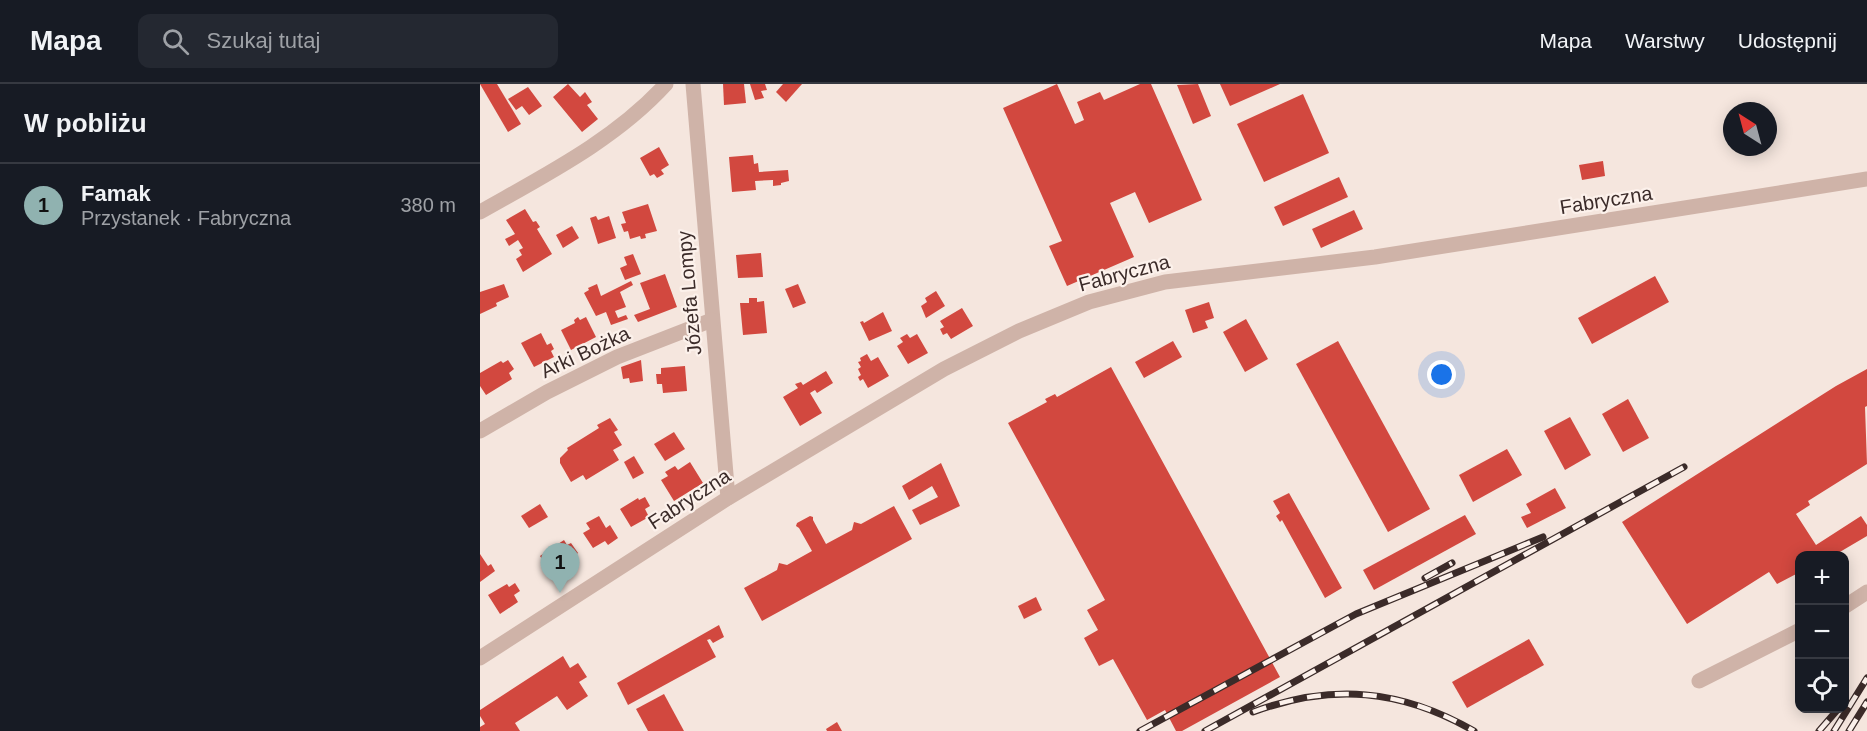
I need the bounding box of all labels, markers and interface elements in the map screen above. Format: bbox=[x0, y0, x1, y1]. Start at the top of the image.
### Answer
search box bbox=[138, 14, 558, 68]
text: Mapa bbox=[30, 25, 102, 56]
icon: search bbox=[159, 25, 192, 58]
text: Szukaj tutaj bbox=[207, 28, 320, 53]
text: Mapa bbox=[1540, 29, 1592, 52]
text: Warstwy bbox=[1625, 29, 1705, 52]
text: Udostępnij bbox=[1738, 29, 1837, 52]
north arrow bbox=[1723, 102, 1777, 156]
text: W pobliżu bbox=[24, 108, 147, 138]
text: Famak bbox=[81, 181, 151, 206]
street label: Fabryczna bbox=[1558, 182, 1655, 218]
text: 1 bbox=[38, 194, 49, 216]
text: 380 m bbox=[400, 194, 456, 216]
text: Przystanek · Fabryczna bbox=[81, 207, 291, 229]
street label: Józefa Lompy bbox=[673, 230, 705, 356]
street label: Fabryczna bbox=[1076, 250, 1173, 296]
street label: Arki Bożka bbox=[537, 321, 634, 382]
your location bbox=[1427, 360, 1456, 389]
street label: Fabryczna bbox=[644, 464, 735, 534]
pin: 1 bbox=[540, 544, 580, 593]
map controls bbox=[1795, 551, 1849, 713]
button: + bbox=[1795, 551, 1849, 605]
button: − bbox=[1795, 605, 1849, 659]
button: locate bbox=[1795, 659, 1849, 713]

